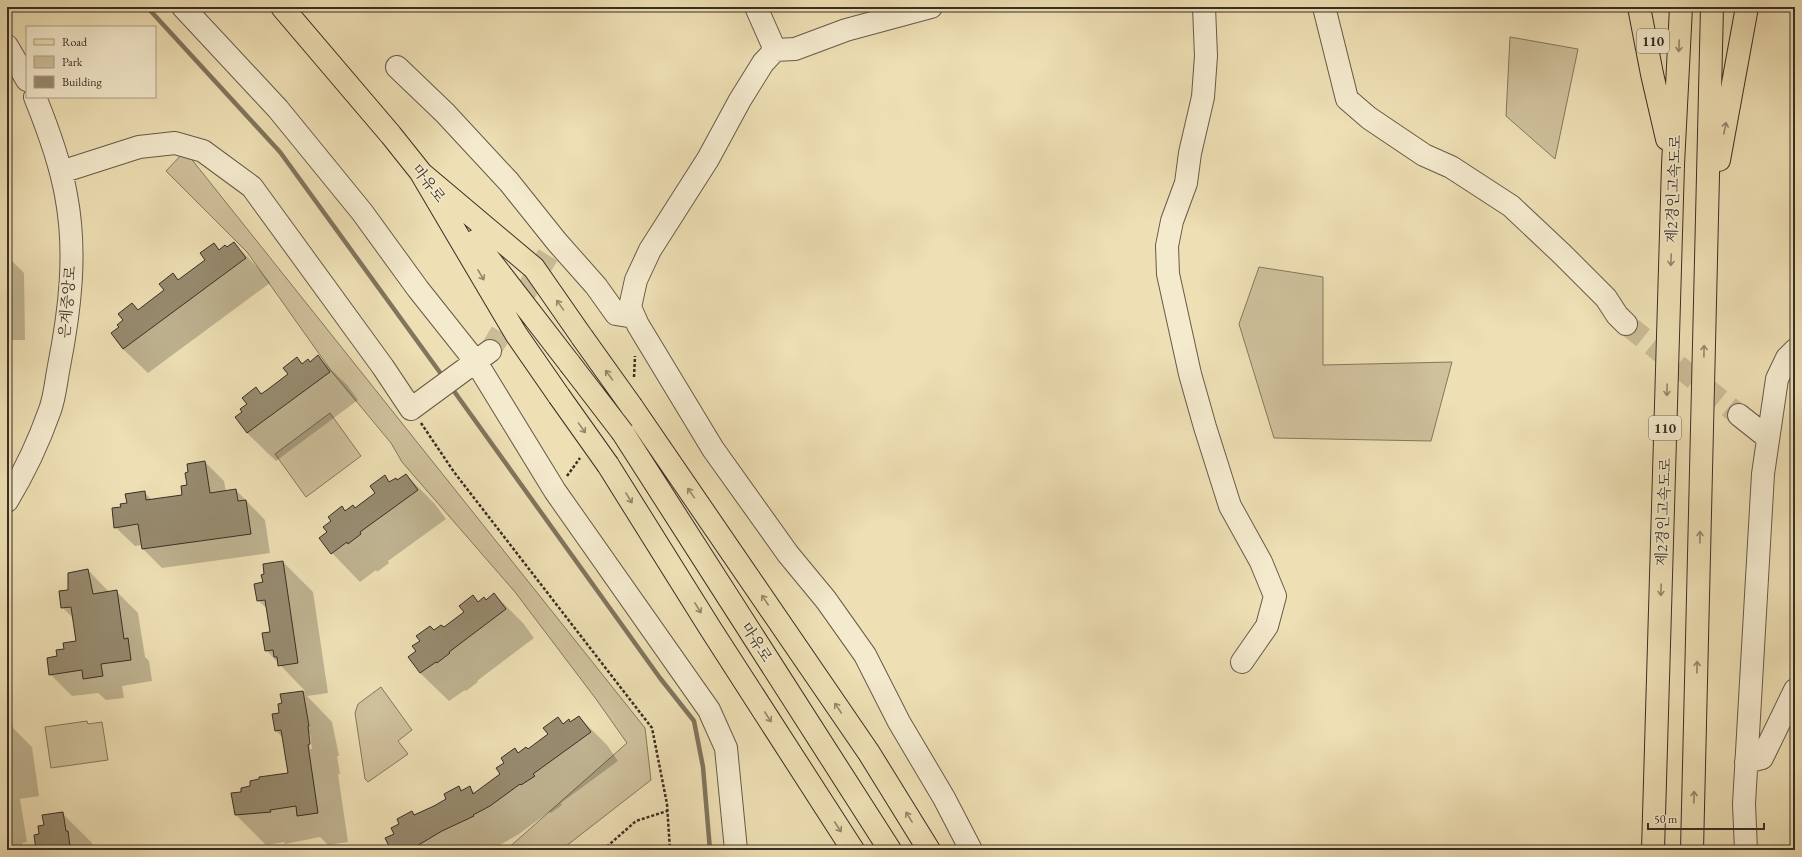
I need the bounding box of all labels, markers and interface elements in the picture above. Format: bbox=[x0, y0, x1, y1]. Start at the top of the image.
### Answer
legend bbox=[26, 26, 156, 98]
road number: 110 bbox=[1637, 29, 1669, 53]
text: Road bbox=[62, 34, 88, 50]
one-way arrow bbox=[1675, 39, 1682, 52]
text: Park bbox=[62, 54, 83, 70]
text: Building bbox=[62, 74, 103, 90]
one-way arrow bbox=[1721, 122, 1729, 135]
street label: 제2경인고속도로 bbox=[1662, 134, 1684, 244]
street label: 마유로 bbox=[408, 160, 450, 206]
one-way arrow bbox=[1667, 253, 1674, 266]
street label: 은계중앙로 bbox=[54, 265, 80, 339]
one-way arrow bbox=[478, 269, 486, 281]
one-way arrow bbox=[555, 299, 563, 311]
one-way arrow bbox=[1700, 345, 1708, 358]
one-way arrow bbox=[605, 370, 613, 381]
one-way arrow bbox=[1663, 383, 1670, 396]
road number: 110 bbox=[1649, 416, 1681, 440]
one-way arrow bbox=[578, 422, 586, 433]
street label: 제2경인고속도로 bbox=[1652, 457, 1674, 567]
one-way arrow bbox=[687, 488, 695, 499]
one-way arrow bbox=[625, 492, 633, 504]
one-way arrow bbox=[1696, 531, 1704, 544]
one-way arrow bbox=[1657, 583, 1664, 596]
one-way arrow bbox=[761, 595, 769, 606]
one-way arrow bbox=[694, 602, 702, 614]
street label: 마유로 bbox=[737, 619, 777, 666]
one-way arrow bbox=[1693, 661, 1701, 674]
one-way arrow bbox=[834, 702, 842, 713]
one-way arrow bbox=[763, 712, 772, 723]
one-way arrow bbox=[1690, 791, 1698, 804]
scale bar bbox=[1648, 805, 1764, 831]
text: 50 m bbox=[1654, 811, 1678, 827]
one-way arrow bbox=[905, 812, 913, 823]
one-way arrow bbox=[834, 821, 842, 832]

